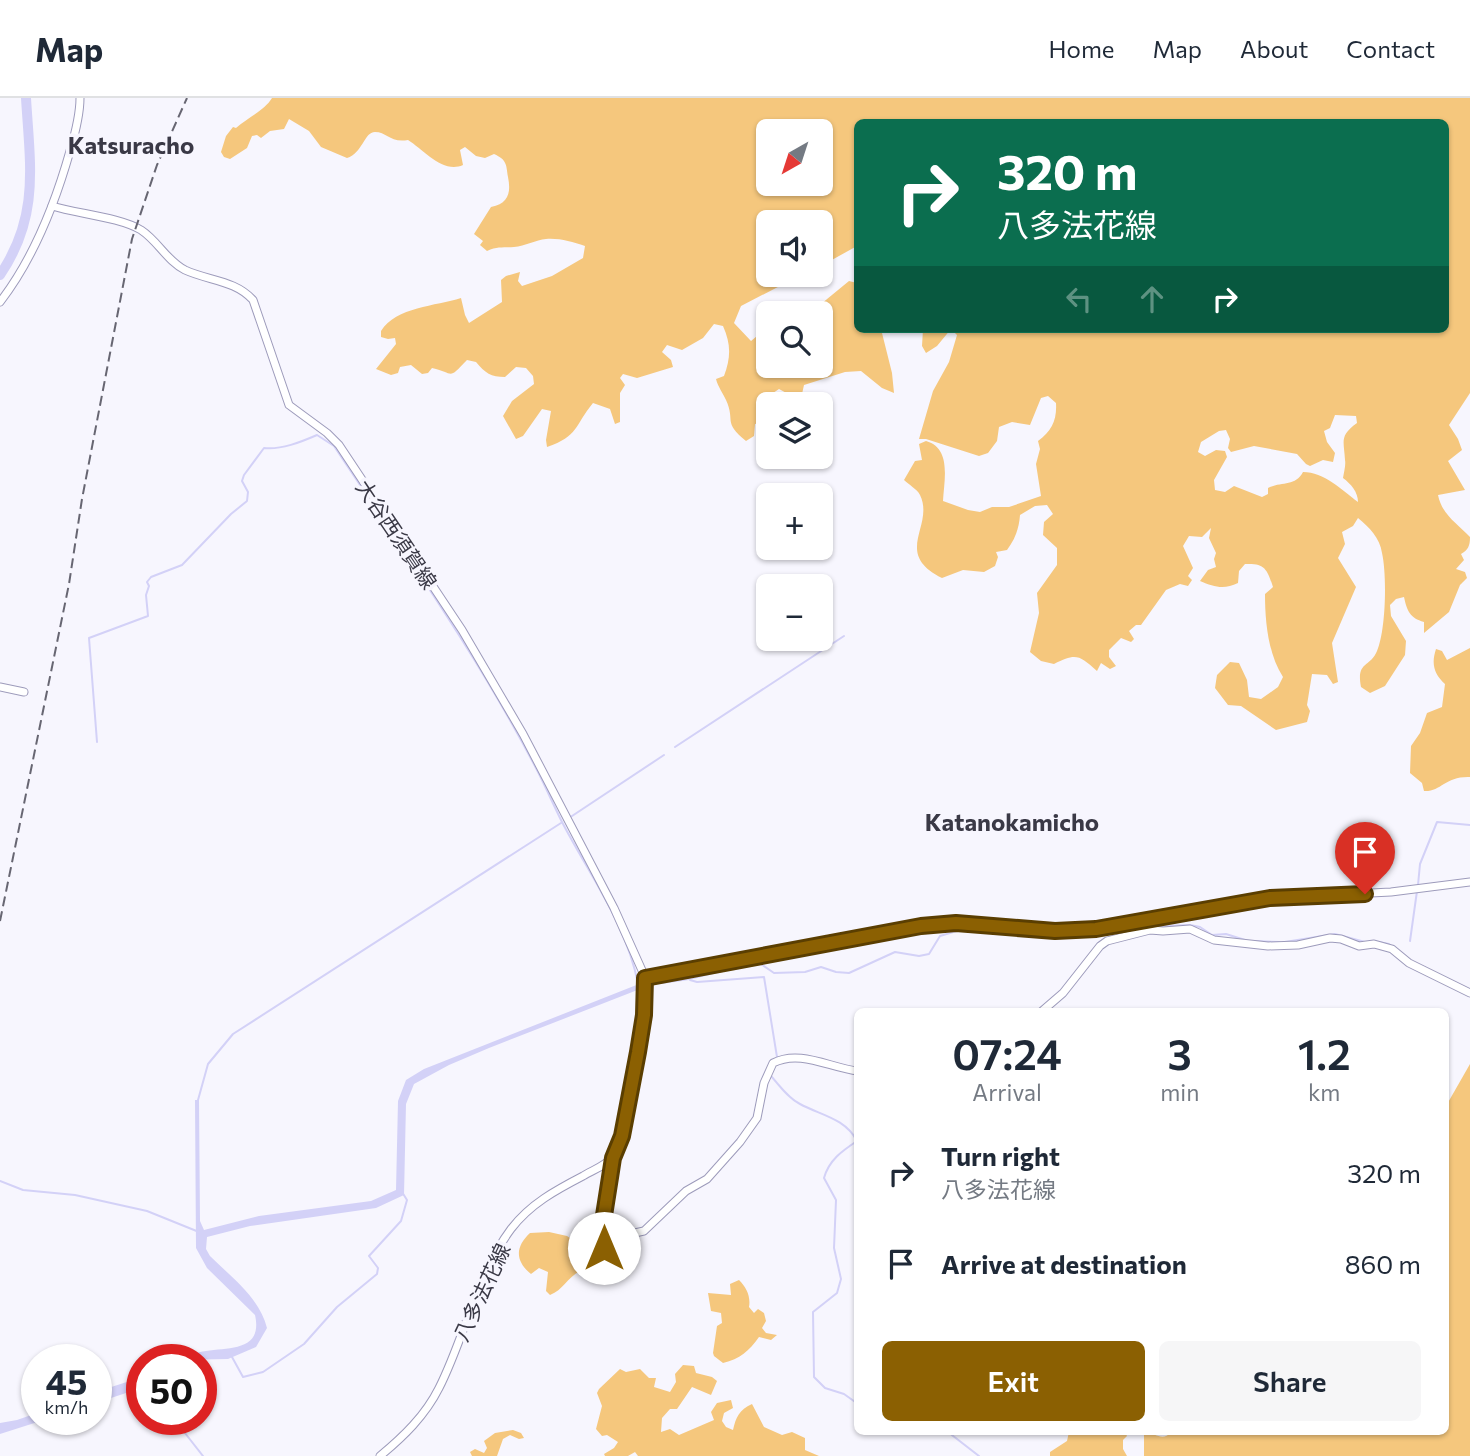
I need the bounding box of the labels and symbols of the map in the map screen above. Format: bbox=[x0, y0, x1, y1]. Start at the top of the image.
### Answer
north arrow bbox=[756, 119, 833, 196]
district label: Katsuracho bbox=[68, 130, 194, 159]
street label: 大谷西須賀線 bbox=[351, 475, 443, 593]
district label: Katanokamicho bbox=[925, 807, 1099, 836]
pin bbox=[1335, 822, 1395, 894]
position arrow bbox=[567, 1211, 641, 1285]
street label: 八多法花線 bbox=[447, 1239, 515, 1345]
speed limit sign: 50 bbox=[126, 1344, 217, 1435]

